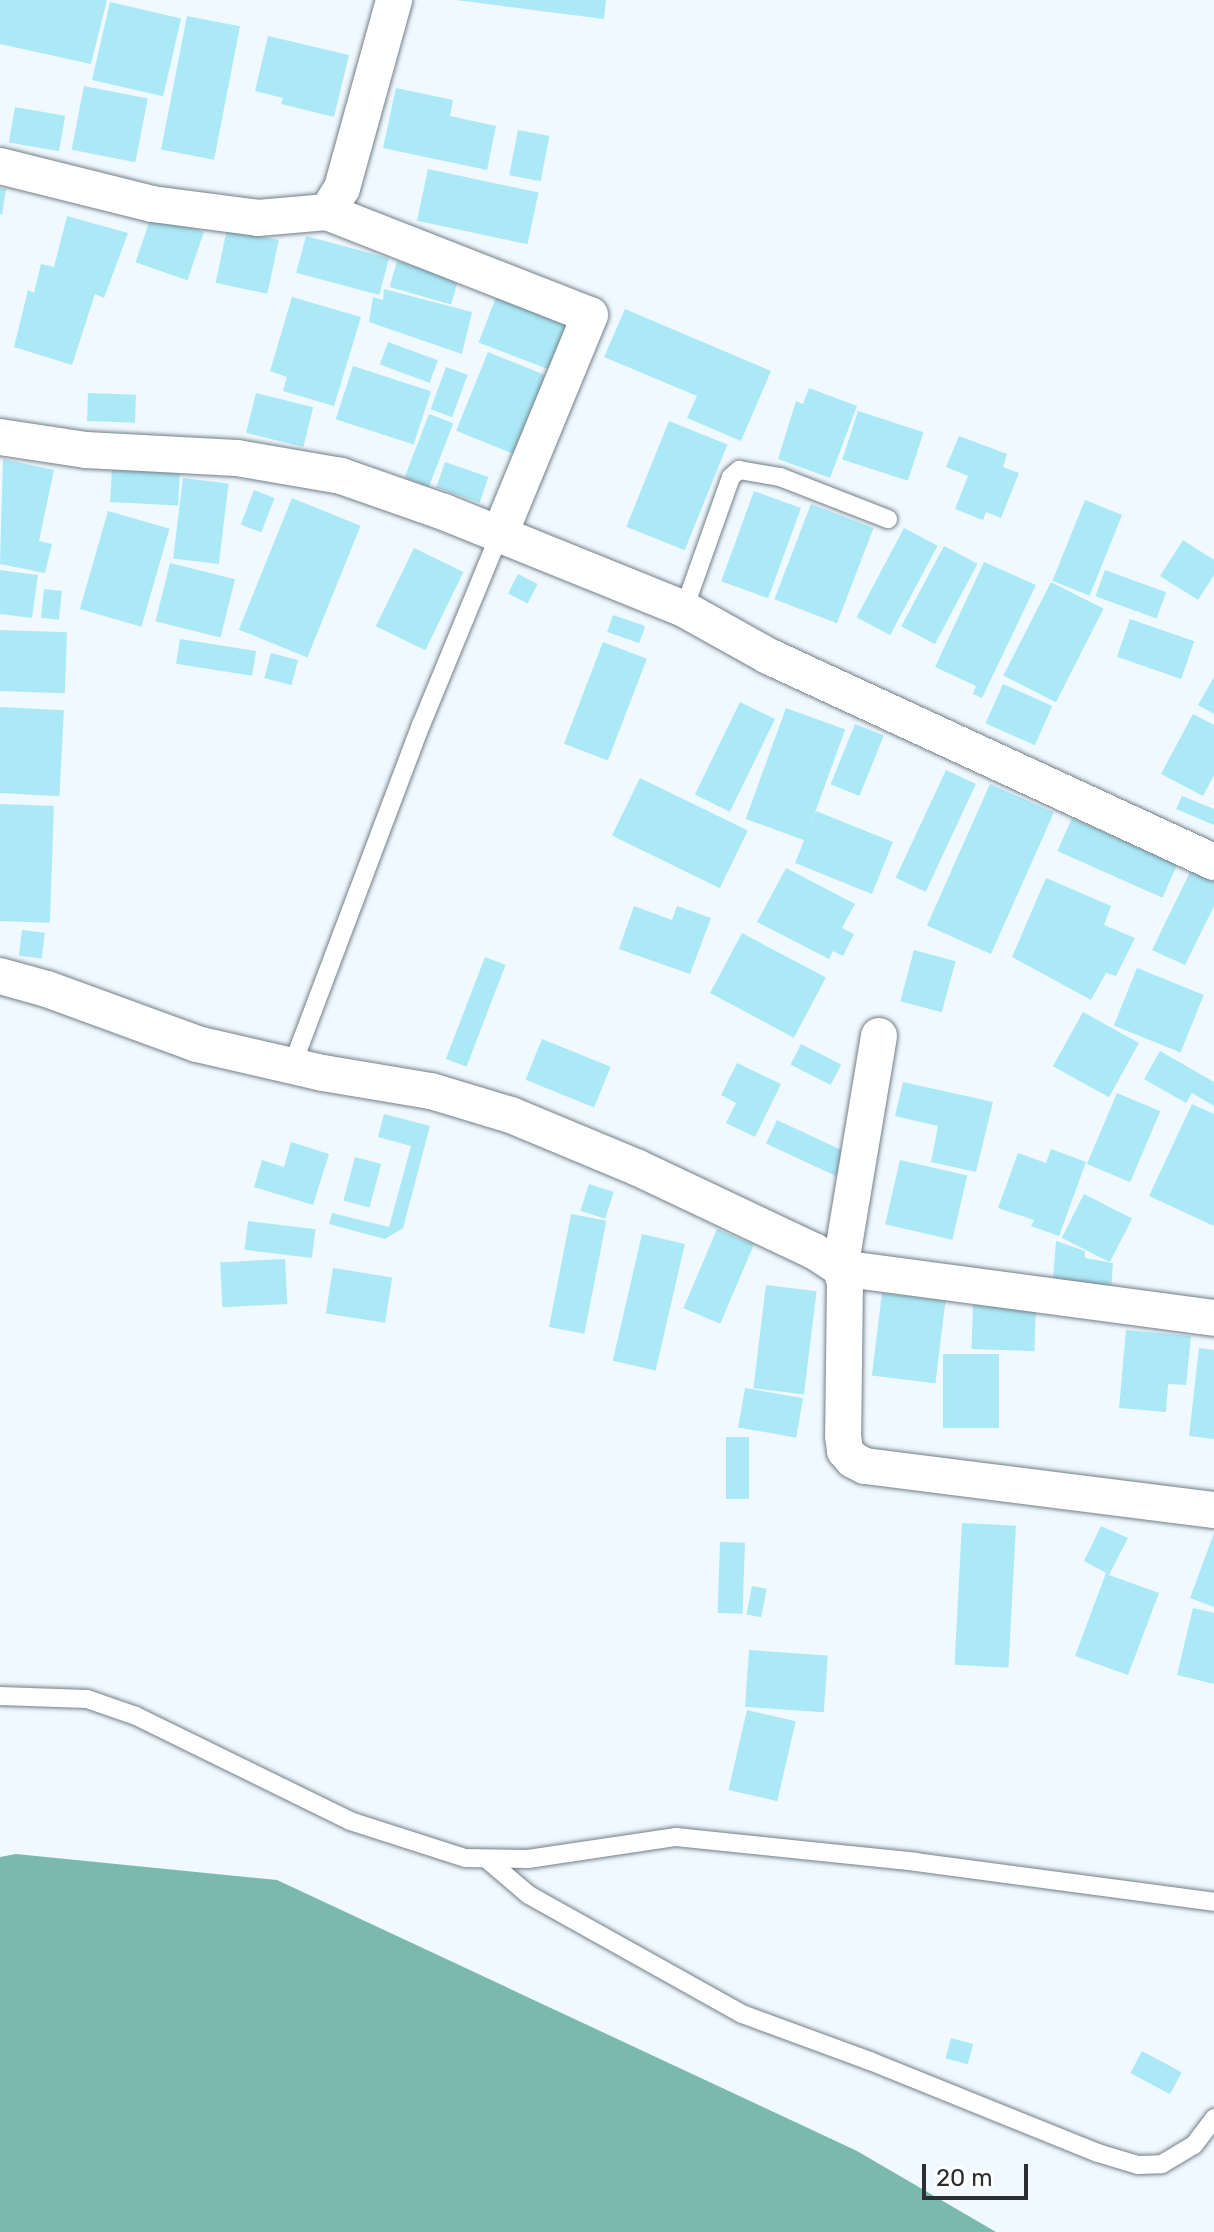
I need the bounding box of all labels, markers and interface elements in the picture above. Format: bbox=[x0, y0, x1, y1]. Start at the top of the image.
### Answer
scale bar bbox=[926, 2148, 1032, 2198]
text: 20 m bbox=[936, 2164, 993, 2192]

